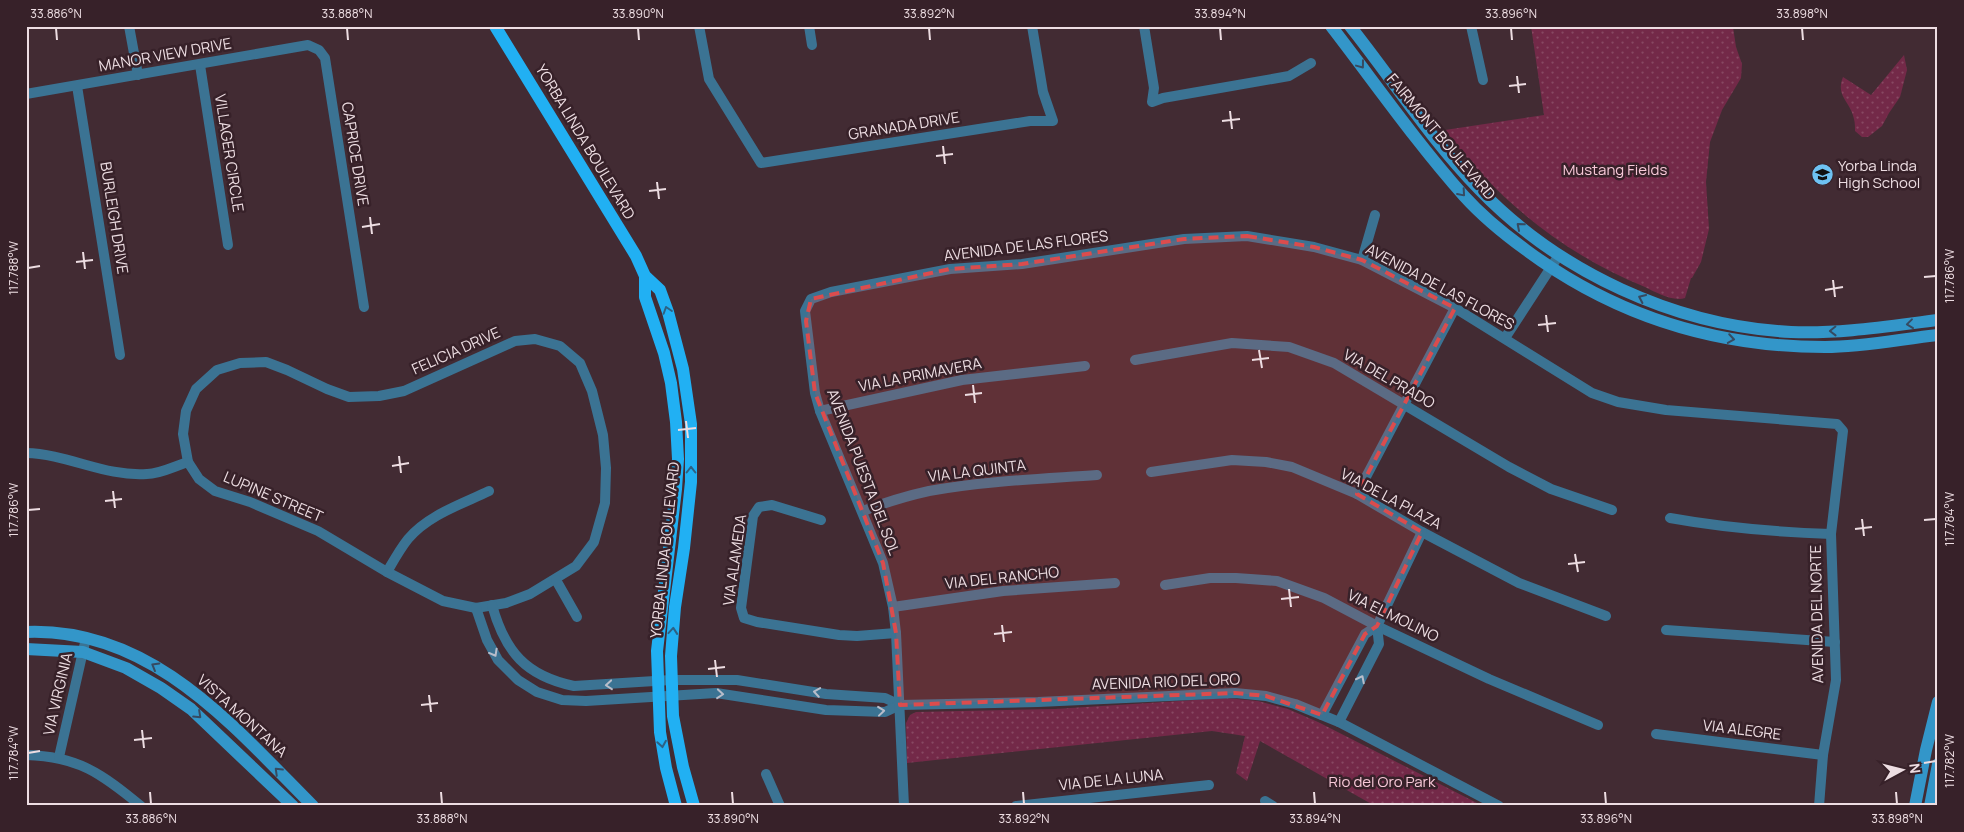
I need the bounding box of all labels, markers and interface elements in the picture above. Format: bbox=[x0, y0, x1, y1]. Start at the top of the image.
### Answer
text: 33.886°N bbox=[30, 5, 82, 22]
text: 33.888°N bbox=[322, 5, 372, 22]
text: 33.890°N bbox=[612, 5, 664, 22]
text: 33.892°N bbox=[903, 5, 955, 22]
text: 33.894°N bbox=[1194, 5, 1246, 22]
text: 33.896°N bbox=[1485, 5, 1537, 22]
text: 33.898°N bbox=[1776, 5, 1828, 22]
street label: MANOR VIEW DRIVE bbox=[97, 32, 233, 77]
one-way arrow bbox=[1355, 59, 1364, 69]
street label: YORBA LINDA BOULEVARD bbox=[531, 60, 640, 223]
street label: FAIRMONT BOULEVARD bbox=[1382, 69, 1501, 204]
street label: VILLAGER CIRCLE bbox=[210, 92, 249, 213]
street label: CAPRICE DRIVE bbox=[337, 100, 374, 207]
street label: GRANADA DRIVE bbox=[847, 106, 961, 145]
place label: Yorba Linda High School bbox=[1838, 155, 1920, 193]
park label: Mustang Fields bbox=[1563, 159, 1667, 180]
street label: BURLEIGH DRIVE bbox=[95, 160, 134, 276]
school or university icon: Yorba Linda High School bbox=[1810, 163, 1834, 187]
one-way arrow bbox=[1456, 187, 1465, 196]
one-way arrow bbox=[1516, 223, 1525, 232]
street label: AVENIDA DE LAS FLORES bbox=[943, 225, 1109, 266]
street label: AVENIDA DE LAS FLORES bbox=[1362, 238, 1518, 335]
text: 117.788°W bbox=[5, 240, 22, 295]
text: 117.786°W bbox=[1941, 248, 1958, 303]
one-way arrow bbox=[1638, 294, 1647, 304]
one-way arrow bbox=[662, 306, 672, 315]
one-way arrow bbox=[1905, 318, 1913, 329]
street label: FELICIA DRIVE bbox=[408, 322, 503, 379]
one-way arrow bbox=[1828, 326, 1836, 336]
one-way arrow bbox=[1727, 334, 1736, 344]
street label: VIA DEL PRADO bbox=[1340, 344, 1439, 413]
street label: VIA LA PRIMAVERA bbox=[857, 352, 984, 397]
street label: AVENIDA PUESTA DEL SOL bbox=[822, 386, 905, 558]
street label: VIA LA QUINTA bbox=[927, 454, 1028, 487]
street label: YORBA LINDA BOULEVARD bbox=[645, 461, 684, 639]
street label: VIA DE LA PLAZA bbox=[1337, 463, 1446, 534]
one-way arrow bbox=[686, 465, 696, 473]
street label: LUPINE STREET bbox=[220, 466, 326, 527]
text: 117.786°W bbox=[5, 482, 22, 537]
text: 117.784°W bbox=[1941, 491, 1958, 546]
street label: VIA ALAMEDA bbox=[718, 512, 751, 607]
street label: AVENIDA DEL NORTE bbox=[1805, 544, 1828, 684]
street label: VIA DEL RANCHO bbox=[944, 561, 1060, 594]
street label: VIA EL MOLINO bbox=[1344, 584, 1443, 647]
one-way arrow bbox=[667, 627, 678, 635]
one-way arrow bbox=[488, 648, 498, 657]
street label: VIA VIRGINIA bbox=[38, 650, 77, 737]
one-way arrow bbox=[152, 662, 161, 672]
street label: AVENIDA RIO DEL ORO bbox=[1091, 668, 1241, 695]
street label: VISTA MONTANA bbox=[193, 669, 292, 762]
one-way arrow bbox=[1355, 675, 1365, 684]
one-way arrow bbox=[605, 679, 613, 690]
one-way arrow bbox=[716, 688, 724, 699]
one-way arrow bbox=[813, 688, 822, 698]
one-way arrow bbox=[878, 706, 886, 717]
one-way arrow bbox=[192, 709, 201, 718]
street label: VIA ALEGRE bbox=[1702, 714, 1782, 745]
text: 117.784°W bbox=[5, 725, 22, 780]
text: 117.782°W bbox=[1941, 733, 1958, 788]
one-way arrow bbox=[657, 740, 667, 749]
north arrow bbox=[1876, 744, 1926, 794]
text: N bbox=[1905, 762, 1925, 775]
street label: VIA DE LA LUNA bbox=[1058, 764, 1165, 795]
one-way arrow bbox=[275, 768, 284, 777]
park label: Rio del Oro Park bbox=[1329, 771, 1436, 792]
text: 33.886°N bbox=[125, 810, 177, 827]
text: 33.888°N bbox=[417, 810, 467, 827]
text: 33.890°N bbox=[707, 810, 759, 827]
text: 33.892°N bbox=[998, 810, 1050, 827]
text: 33.894°N bbox=[1289, 810, 1341, 827]
text: 33.896°N bbox=[1580, 810, 1632, 827]
text: 33.898°N bbox=[1871, 810, 1923, 827]

